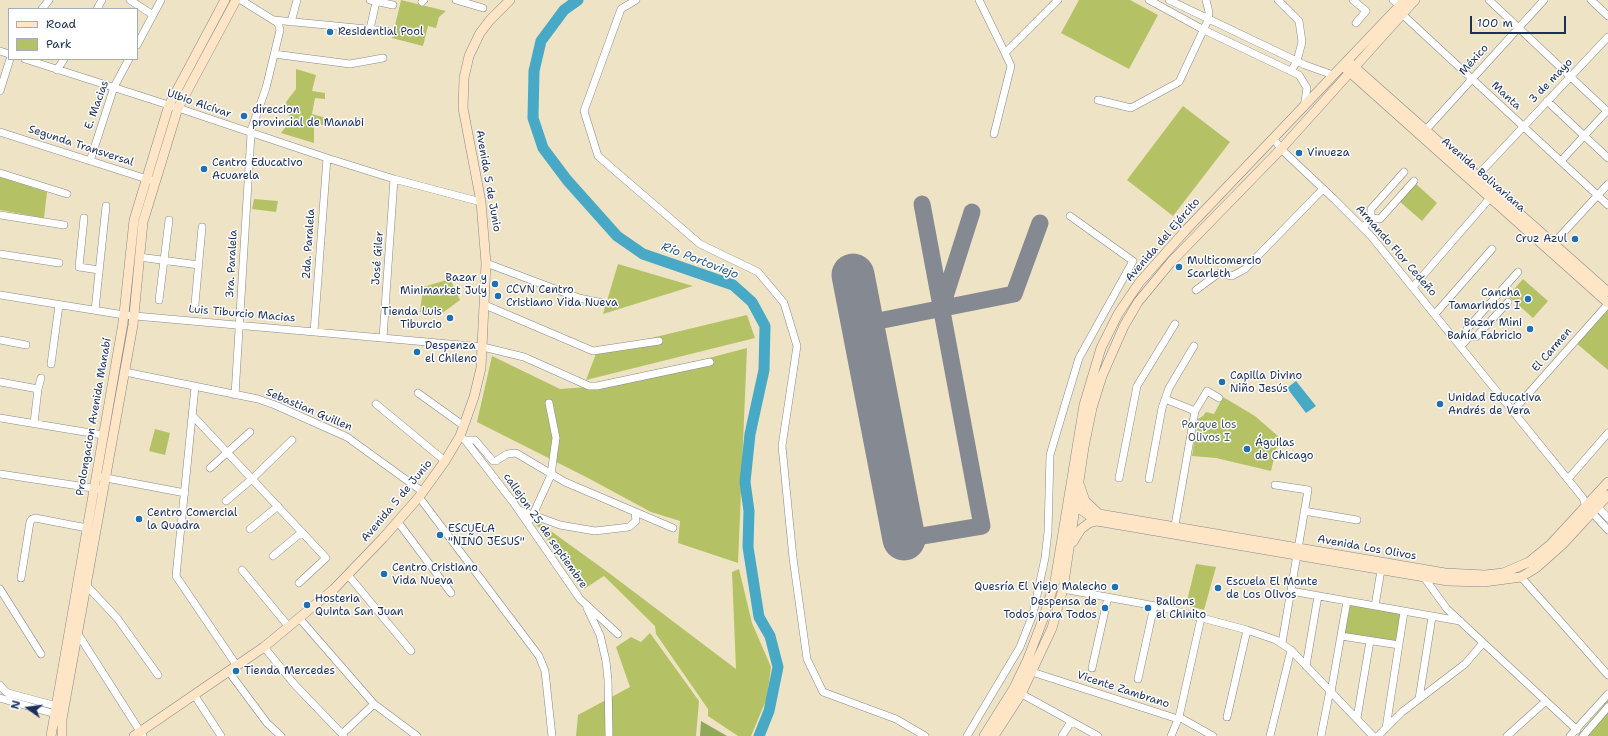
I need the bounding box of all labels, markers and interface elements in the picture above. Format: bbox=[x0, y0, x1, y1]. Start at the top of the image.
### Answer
legend bbox=[8, 8, 138, 60]
scale bar bbox=[1472, 8, 1568, 34]
text: 100 m bbox=[1477, 15, 1513, 31]
text: Road bbox=[46, 16, 76, 32]
place label: Residential Pool bbox=[338, 25, 423, 39]
marker: Residential Pool bbox=[325, 27, 335, 37]
text: Park bbox=[46, 36, 72, 52]
street label: México bbox=[1457, 42, 1491, 78]
street label: 3 de mayo bbox=[1526, 56, 1576, 106]
street label: E. Macias bbox=[82, 79, 112, 131]
street label: Manta bbox=[1489, 79, 1523, 113]
street label: Ulbio Alcívar bbox=[165, 87, 233, 121]
place label: direccion provincial de Manabi bbox=[252, 103, 364, 129]
marker: direccion provincial de Manabi bbox=[239, 111, 249, 121]
street label: Segunda Transversal bbox=[27, 123, 135, 169]
street label: Avenida 5 de Junio bbox=[473, 129, 503, 233]
street label: Avenida Bolivariana bbox=[1438, 135, 1528, 215]
place label: Vinueza bbox=[1307, 146, 1349, 160]
marker: Vinueza bbox=[1294, 148, 1304, 158]
place label: Centro Educativo Acuarela bbox=[212, 156, 303, 182]
marker: Centro Educativo Acuarela bbox=[199, 164, 209, 174]
street label: Avenida del Ejército bbox=[1123, 195, 1203, 285]
street label: Armando Flor Cedeño bbox=[1353, 203, 1439, 299]
street label: 2da. Paralela bbox=[300, 208, 318, 280]
street label: 3ra. Paralela bbox=[224, 229, 240, 299]
street label: José Giler bbox=[370, 231, 386, 285]
place label: Cruz Azul bbox=[1516, 232, 1567, 246]
marker: Cruz Azul bbox=[1570, 234, 1580, 244]
water label: Río Portoviejo bbox=[659, 240, 741, 282]
place label: Multicomercio Scarleth bbox=[1187, 254, 1261, 280]
marker: Multicomercio Scarleth bbox=[1174, 262, 1184, 272]
place label: Bazar y Minimarket July bbox=[400, 271, 487, 297]
marker: Bazar y Minimarket July bbox=[490, 279, 500, 289]
place label: CCVN Centro Cristiano Vida Nueva bbox=[506, 283, 618, 309]
place label: Cancha Tamarindos I bbox=[1448, 286, 1520, 312]
marker: CCVN Centro Cristiano Vida Nueva bbox=[493, 291, 503, 301]
marker: Cancha Tamarindos I bbox=[1523, 294, 1533, 304]
street label: Luis Tiburcio Macias bbox=[188, 303, 296, 325]
place label: Tienda Luis Tiburcio bbox=[382, 305, 442, 331]
marker: Tienda Luis Tiburcio bbox=[445, 313, 455, 323]
place label: Bazar Mini Bahía Fabricio bbox=[1447, 316, 1522, 342]
marker: Bazar Mini Bahía Fabricio bbox=[1525, 324, 1535, 334]
street label: El Carmen bbox=[1529, 325, 1575, 375]
street label: Prolongacion Avenida Manabí bbox=[74, 337, 114, 497]
place label: Despenza el Chileno bbox=[425, 339, 477, 365]
marker: Despenza el Chileno bbox=[412, 347, 422, 357]
place label: Capilla Divino Niño Jesús bbox=[1230, 369, 1302, 395]
marker: Capilla Divino Niño Jesús bbox=[1217, 377, 1227, 387]
street label: Sebastian Guillen bbox=[264, 386, 354, 434]
place label: Unidad Educativa Andrés de Vera bbox=[1448, 391, 1541, 417]
marker: Unidad Educativa Andrés de Vera bbox=[1435, 399, 1445, 409]
park label: Parque los Olivos I bbox=[1182, 418, 1236, 444]
place label: Águilas de Chicago bbox=[1255, 436, 1313, 462]
marker: Águilas de Chicago bbox=[1242, 444, 1252, 454]
street label: Avenida 5 de Junio bbox=[359, 457, 435, 545]
street label: callejon 25 de septiembre bbox=[500, 471, 590, 591]
place label: Centro Comercial la Quadra bbox=[147, 506, 237, 532]
marker: Centro Comercial la Quadra bbox=[134, 514, 144, 524]
place label: ESCUELA "NIÑO JESUS" bbox=[448, 522, 525, 548]
marker: ESCUELA "NIÑO JESUS" bbox=[435, 530, 445, 540]
street label: Avenida Los Olivos bbox=[1316, 533, 1418, 563]
place label: Centro Cristiano Vida Nueva bbox=[392, 561, 478, 587]
marker: Centro Cristiano Vida Nueva bbox=[379, 569, 389, 579]
place label: Escuela El Monte de Los Olivos bbox=[1226, 575, 1318, 601]
place label: Quesría El Viejo Malecho bbox=[974, 580, 1107, 594]
marker: Quesría El Viejo Malecho bbox=[1110, 582, 1120, 592]
marker: Escuela El Monte de Los Olivos bbox=[1213, 583, 1223, 593]
place label: Hosteria Quinta San Juan bbox=[315, 592, 404, 618]
place label: Despensa de Todos para Todos bbox=[1003, 595, 1097, 621]
place label: Ballons el Chinito bbox=[1156, 595, 1206, 621]
marker: Hosteria Quinta San Juan bbox=[302, 600, 312, 610]
marker: Despensa de Todos para Todos bbox=[1100, 603, 1110, 613]
marker: Ballons el Chinito bbox=[1143, 603, 1153, 613]
place label: Tienda Mercedes bbox=[244, 664, 335, 678]
marker: Tienda Mercedes bbox=[231, 666, 241, 676]
street label: Vicente Zambrano bbox=[1075, 669, 1171, 711]
north arrow bbox=[8, 688, 48, 728]
text: N bbox=[8, 699, 24, 711]

